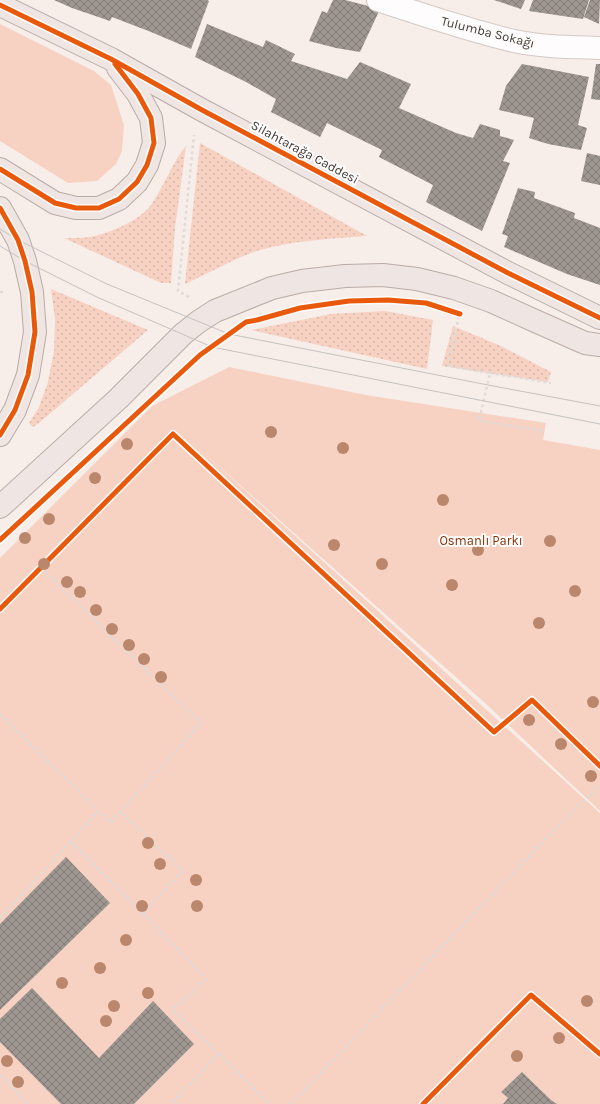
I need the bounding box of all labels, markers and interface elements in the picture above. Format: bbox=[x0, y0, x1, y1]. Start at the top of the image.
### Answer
street label: Tulumba Sokağı bbox=[440, 13, 536, 51]
street label: Silahtarağa Caddesi bbox=[249, 117, 361, 187]
park label: Osmanlı Parkı bbox=[439, 533, 523, 548]

